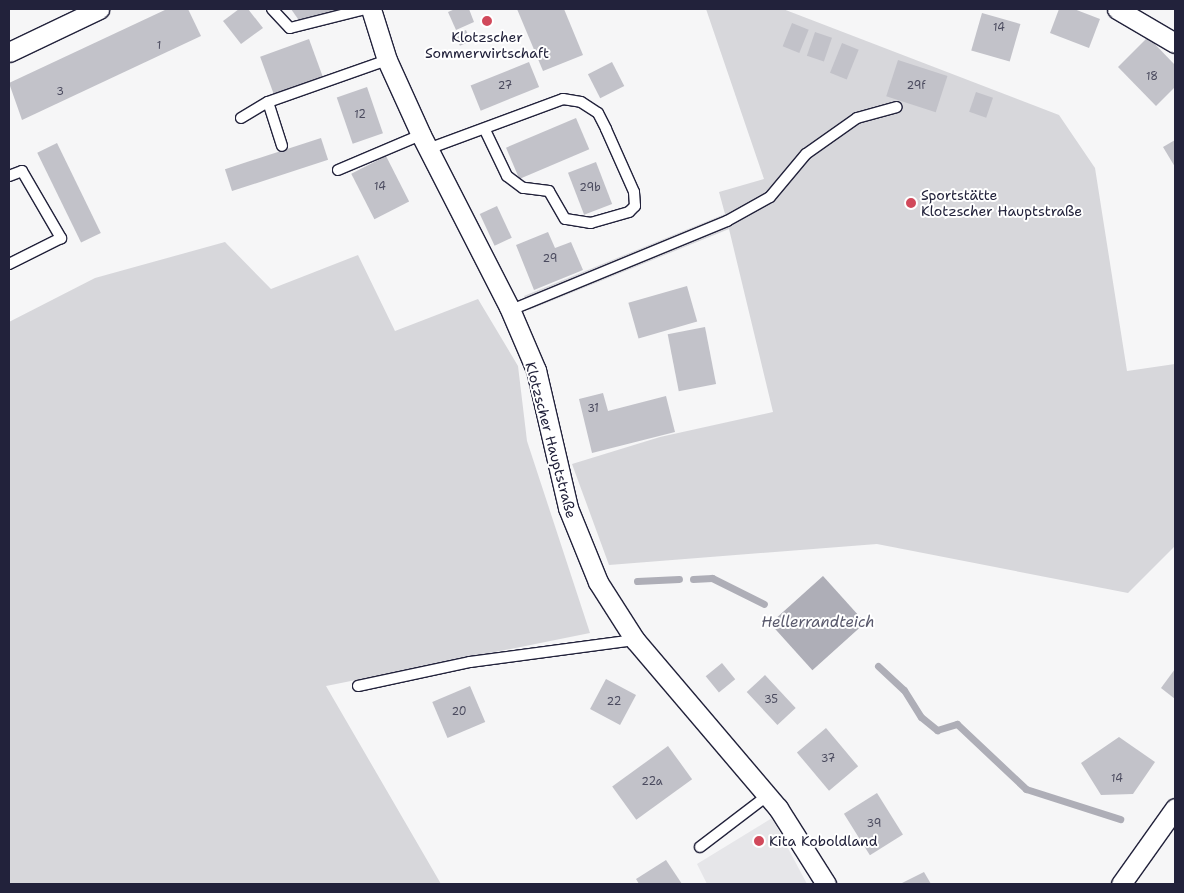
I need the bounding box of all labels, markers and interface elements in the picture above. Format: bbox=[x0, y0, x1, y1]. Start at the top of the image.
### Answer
marker: Klotzscher Sommerwirtschaft bbox=[481, 15, 493, 27]
house number: 14 bbox=[993, 21, 1005, 35]
place label: Klotzscher Sommerwirtschaft bbox=[425, 29, 549, 62]
house number: 1 bbox=[157, 39, 161, 53]
house number: 18 bbox=[1146, 70, 1158, 84]
house number: 27 bbox=[498, 79, 512, 93]
house number: 29f bbox=[907, 79, 925, 93]
house number: 3 bbox=[56, 85, 64, 99]
house number: 12 bbox=[354, 108, 366, 122]
house number: 14 bbox=[374, 180, 386, 194]
house number: 29b bbox=[579, 181, 601, 195]
place label: Sportstätte Klotzscher Hauptstraße bbox=[921, 187, 1082, 220]
marker: Sportstätte Klotzscher Hauptstraße bbox=[905, 197, 917, 209]
house number: 29 bbox=[543, 252, 557, 266]
street label: Klotzscher Hauptstraße bbox=[522, 360, 580, 520]
house number: 31 bbox=[587, 402, 599, 416]
water label: Hellerrandteich bbox=[761, 614, 875, 632]
house number: 35 bbox=[764, 693, 778, 707]
house number: 22 bbox=[607, 695, 621, 709]
house number: 20 bbox=[451, 705, 467, 719]
house number: 37 bbox=[821, 752, 835, 766]
house number: 14 bbox=[1111, 772, 1123, 786]
house number: 22a bbox=[641, 775, 663, 789]
house number: 39 bbox=[867, 817, 881, 831]
place label: Kita Koboldland bbox=[769, 833, 878, 849]
marker: Kita Koboldland bbox=[753, 835, 765, 847]

